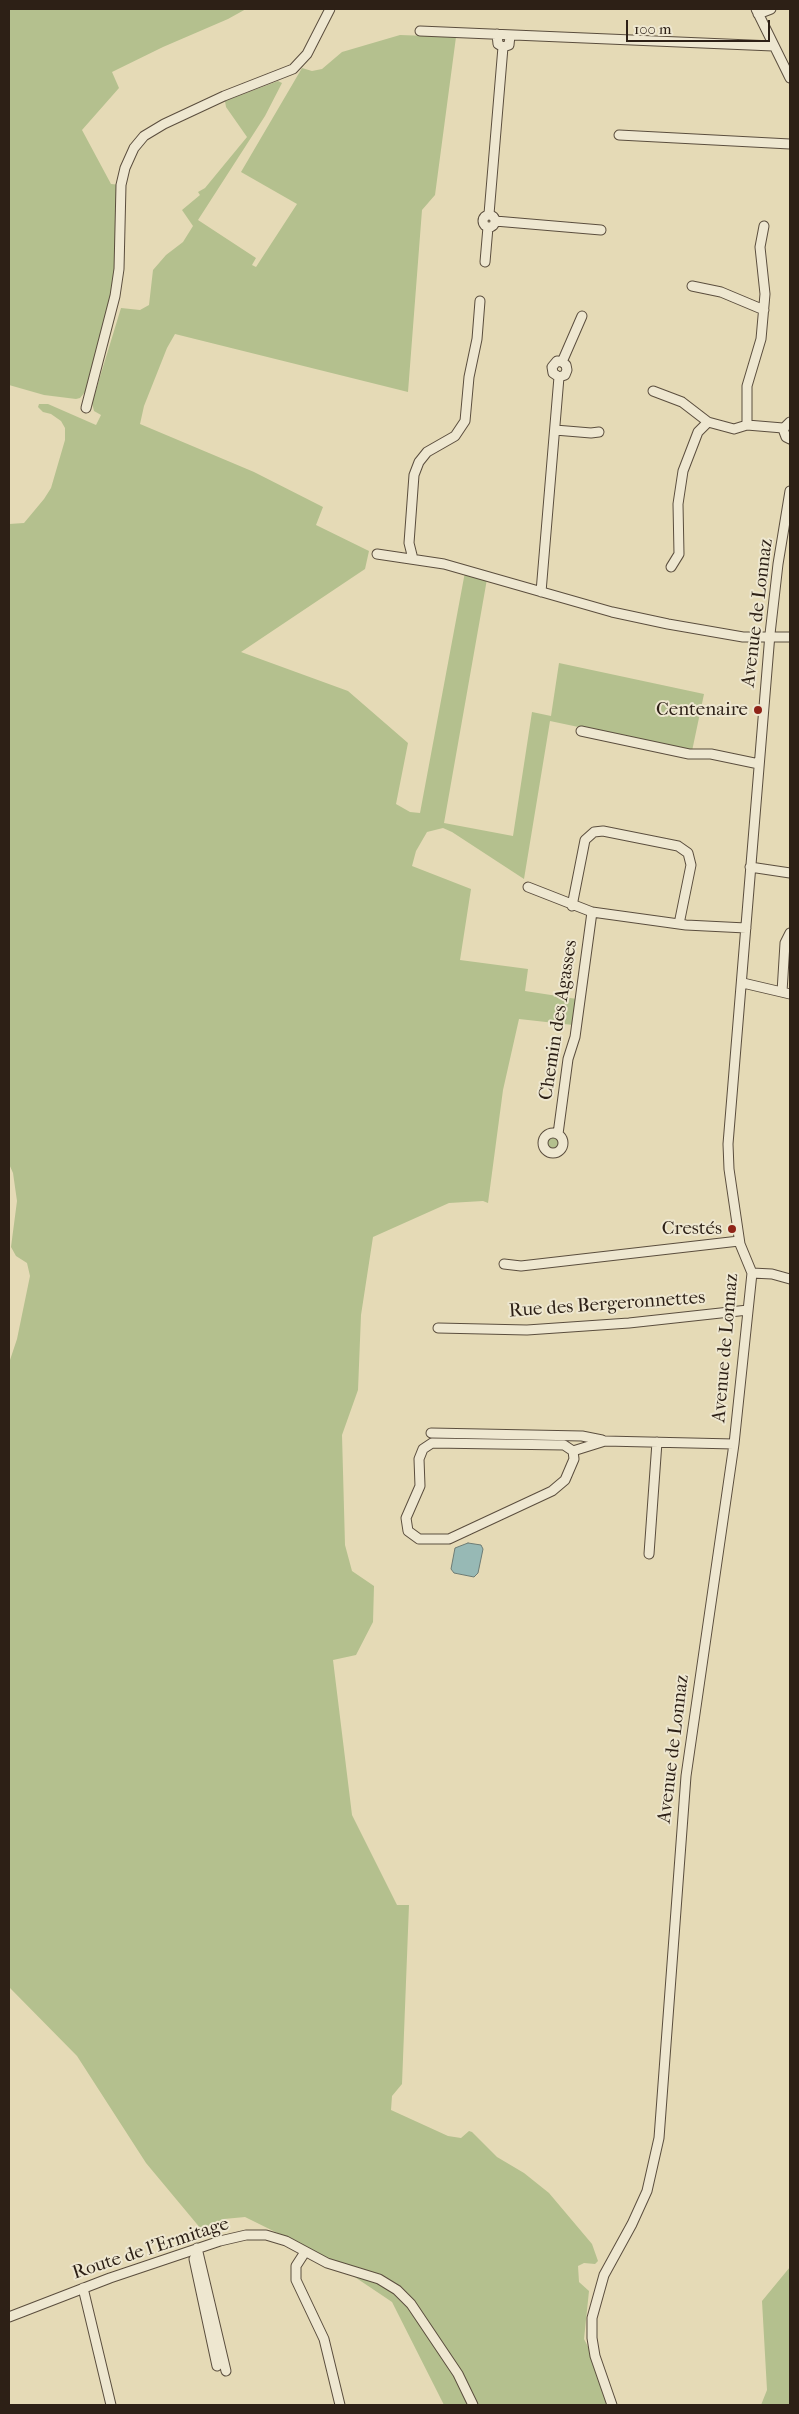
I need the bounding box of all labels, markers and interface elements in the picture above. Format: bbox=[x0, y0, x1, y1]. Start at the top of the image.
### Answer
scale bar bbox=[629, 10, 773, 42]
text: 100 m bbox=[634, 20, 672, 38]
street label: Avenue de Lonnaz bbox=[738, 537, 778, 689]
place label: Centenaire bbox=[656, 699, 748, 721]
marker: Centenaire bbox=[752, 704, 764, 716]
street label: Chemin des Agasses bbox=[535, 938, 583, 1102]
place label: Crestés bbox=[662, 1218, 722, 1240]
marker: Crestés bbox=[726, 1223, 738, 1235]
street label: Avenue de Lonnaz bbox=[708, 1273, 744, 1423]
street label: Rue des Bergeronnettes bbox=[508, 1287, 706, 1323]
street label: Avenue de Lonnaz bbox=[654, 1673, 694, 1825]
street label: Route de l'Ermitage bbox=[70, 2213, 232, 2285]

